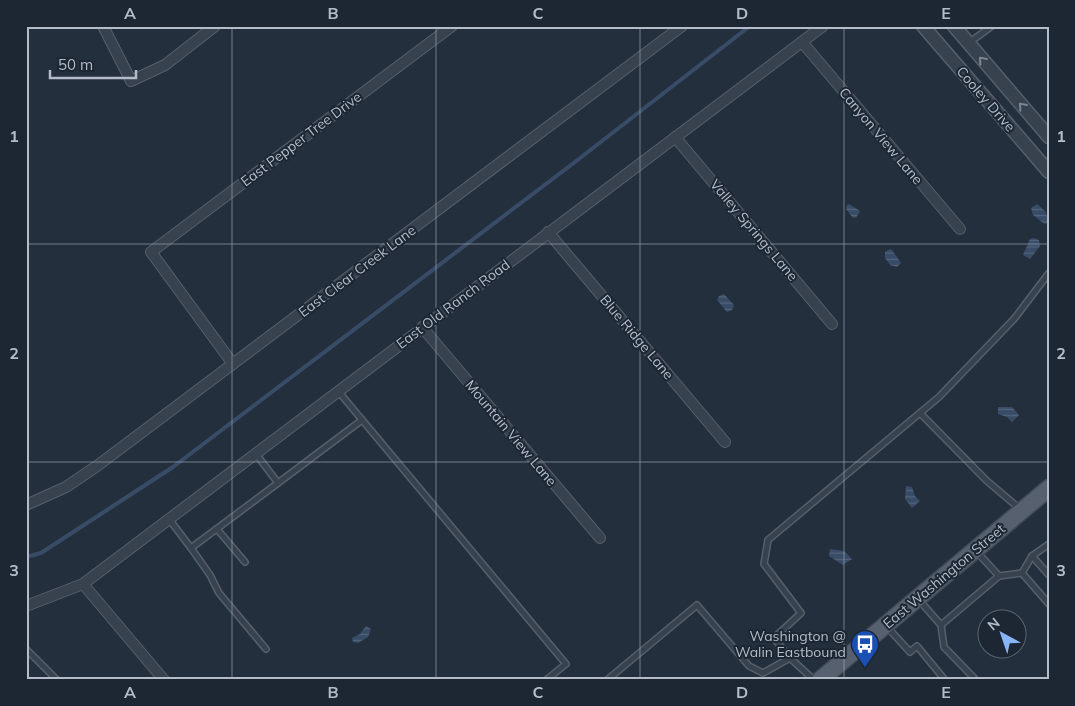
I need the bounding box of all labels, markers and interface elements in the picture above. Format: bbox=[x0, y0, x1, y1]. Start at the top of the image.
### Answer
text: A bbox=[124, 3, 136, 23]
text: B bbox=[327, 3, 339, 23]
text: C bbox=[533, 3, 544, 23]
text: D bbox=[736, 3, 748, 23]
text: E bbox=[941, 3, 951, 23]
scale bar bbox=[50, 48, 136, 80]
text: 50 m bbox=[58, 55, 93, 74]
one-way arrow bbox=[979, 56, 988, 65]
street label: Cooley Drive bbox=[953, 63, 1019, 135]
street label: Canyon View Lane bbox=[835, 84, 927, 188]
street label: East Pepper Tree Drive bbox=[237, 88, 365, 190]
one-way arrow bbox=[1019, 103, 1028, 112]
text: 1 bbox=[9, 126, 19, 146]
text: 1 bbox=[1056, 126, 1066, 146]
street label: Valley Springs Lane bbox=[706, 175, 802, 285]
street label: East Clear Creek Lane bbox=[295, 221, 419, 321]
street label: East Old Ranch Road bbox=[393, 255, 513, 353]
street label: Blue Ridge Lane bbox=[596, 291, 678, 383]
text: 2 bbox=[9, 343, 19, 363]
text: 2 bbox=[1056, 343, 1066, 363]
street label: Mountain View Lane bbox=[461, 376, 561, 490]
street label: East Washington Street bbox=[879, 520, 1009, 632]
text: 3 bbox=[9, 560, 19, 580]
text: 3 bbox=[1056, 560, 1066, 580]
north arrow bbox=[978, 608, 1028, 658]
text: N bbox=[984, 614, 1003, 634]
place label: Washington @ Walin Eastbound bbox=[735, 627, 846, 661]
bus stop icon: Washington @ Walin Eastbound bbox=[850, 629, 880, 668]
text: A bbox=[124, 682, 136, 702]
text: B bbox=[327, 682, 339, 702]
text: C bbox=[533, 682, 544, 702]
text: D bbox=[736, 682, 748, 702]
text: E bbox=[941, 682, 951, 702]

